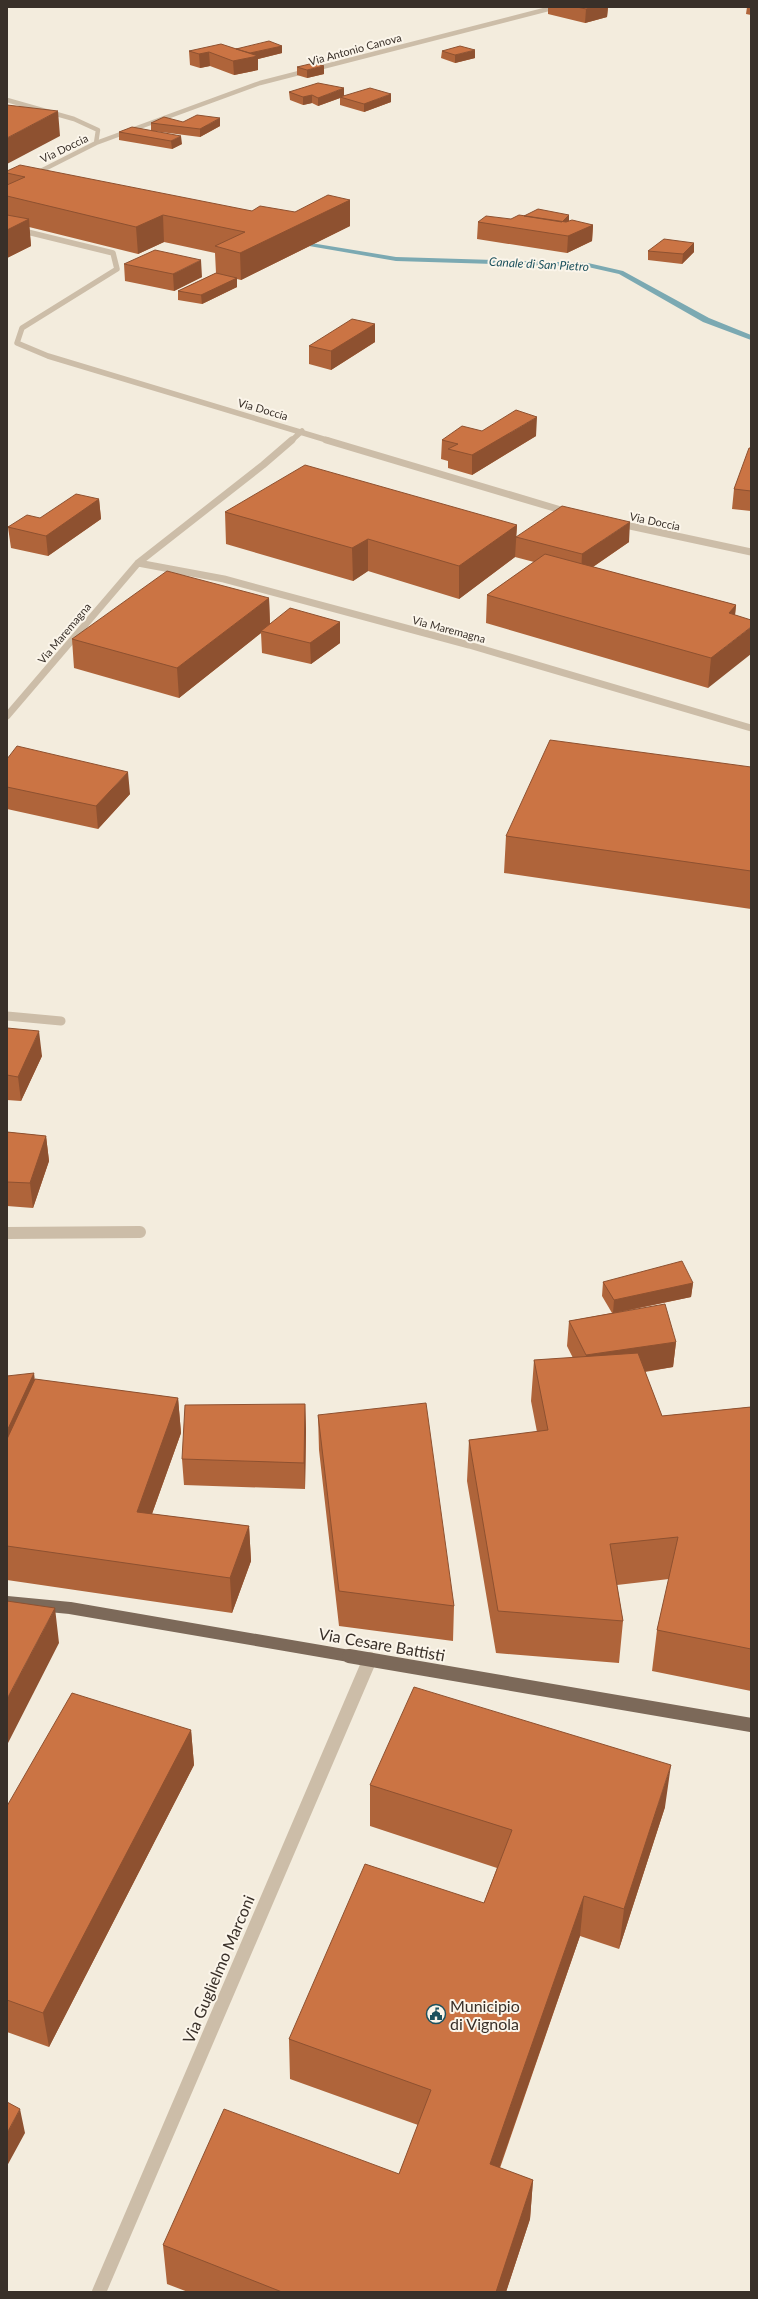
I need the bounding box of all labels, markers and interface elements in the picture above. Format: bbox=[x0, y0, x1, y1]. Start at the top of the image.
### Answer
street label: Via Antonio Canova bbox=[307, 30, 403, 68]
street label: Via Doccia bbox=[38, 131, 90, 165]
water label: Canale di San Pietro bbox=[489, 254, 589, 274]
street label: Via Doccia bbox=[236, 396, 290, 422]
street label: Via Doccia bbox=[628, 509, 682, 533]
street label: Via Maremagna bbox=[35, 600, 93, 666]
street label: Via Maremagna bbox=[411, 613, 487, 645]
street label: Via Cesare Battisti bbox=[317, 1623, 447, 1665]
street label: Via Guglielmo Marconi bbox=[178, 1892, 258, 2046]
place label: Municipio di Vignola bbox=[450, 1996, 520, 2033]
public building icon: Municipio di Vignola bbox=[425, 2003, 447, 2025]

